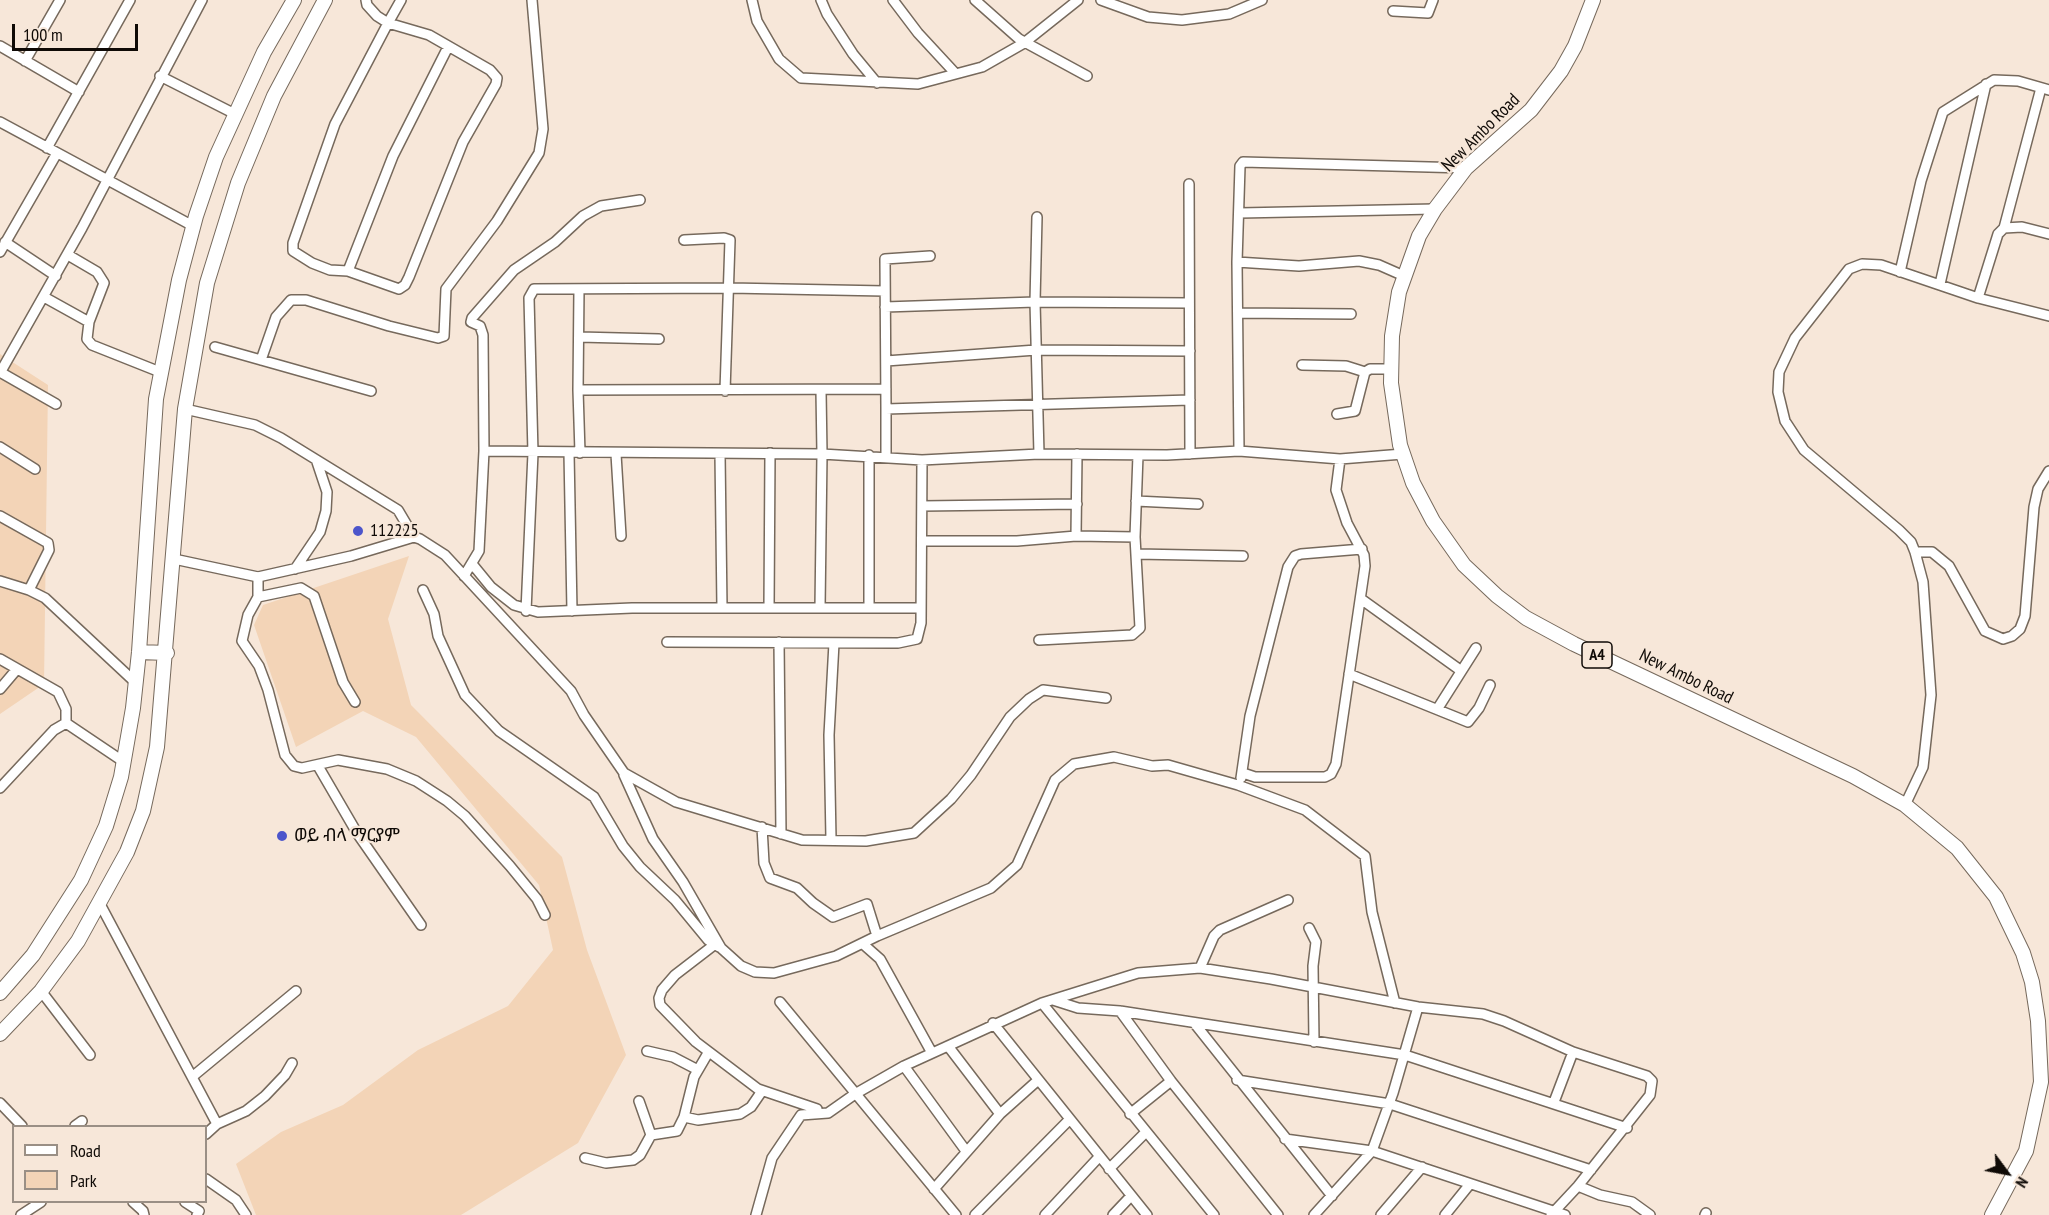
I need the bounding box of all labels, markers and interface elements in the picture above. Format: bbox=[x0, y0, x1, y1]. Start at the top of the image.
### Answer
scale bar bbox=[15, 12, 141, 50]
text: 100 m bbox=[23, 23, 63, 46]
street label: New Ambo Road bbox=[1437, 89, 1525, 177]
place label: 112225 bbox=[370, 520, 419, 542]
marker: 112225 bbox=[351, 524, 365, 538]
road number: A4 bbox=[1582, 642, 1612, 668]
street label: New Ambo Road bbox=[1636, 645, 1736, 709]
place label: ወይ ብላ ማርያም bbox=[294, 825, 400, 847]
marker: ወይ ብላ ማርያም bbox=[275, 829, 289, 843]
legend bbox=[12, 1125, 207, 1203]
text: Road bbox=[70, 1139, 101, 1162]
north arrow bbox=[1977, 1143, 2037, 1203]
text: Park bbox=[70, 1169, 97, 1192]
text: N bbox=[2011, 1174, 2033, 1191]

